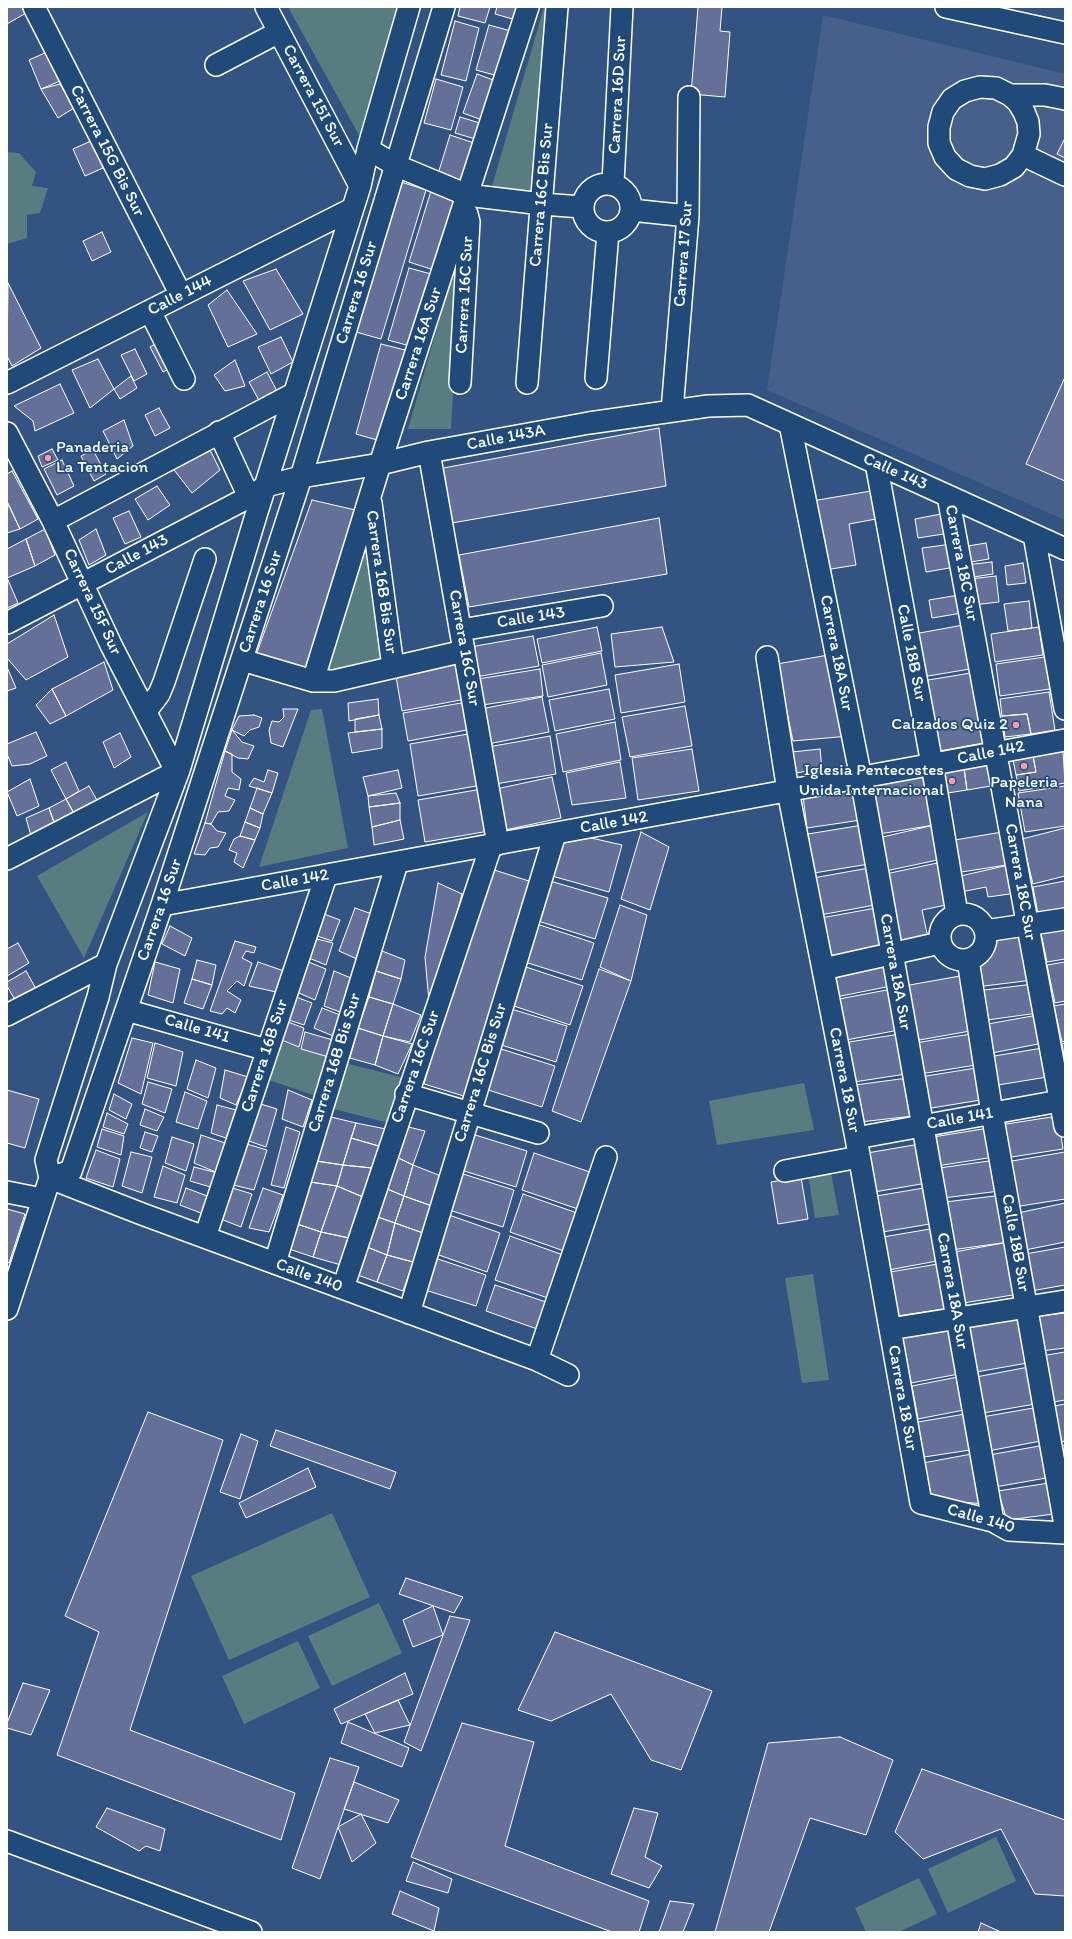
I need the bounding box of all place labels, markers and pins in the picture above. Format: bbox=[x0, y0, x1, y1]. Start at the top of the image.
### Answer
place label: Panaderia La Tentacion bbox=[56, 438, 148, 478]
marker: Panaderia La Tentacion bbox=[43, 453, 53, 463]
place label: Calzados Quiz 2 bbox=[891, 715, 1008, 735]
marker: Calzados Quiz 2 bbox=[1011, 720, 1021, 730]
place label: Iglesia Pentecostes Unida Internacional bbox=[799, 761, 944, 801]
marker: Papeleria Nana bbox=[1019, 761, 1029, 771]
place label: Papeleria Nana bbox=[990, 773, 1058, 813]
marker: Iglesia Pentecostes Unida Internacional bbox=[947, 776, 957, 786]

